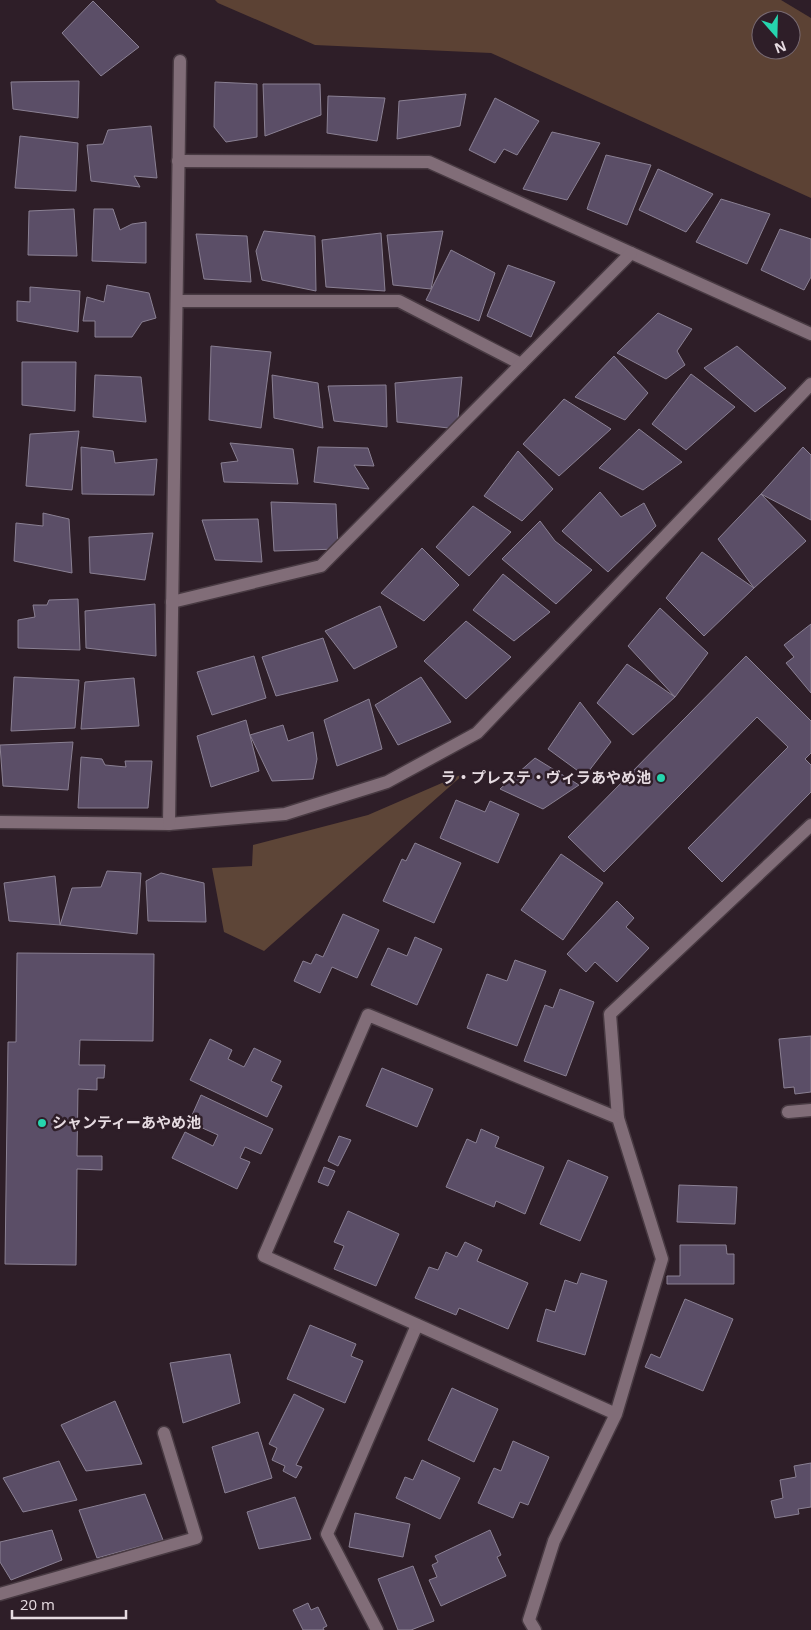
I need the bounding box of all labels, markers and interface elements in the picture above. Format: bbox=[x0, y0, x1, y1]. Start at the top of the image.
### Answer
north arrow bbox=[751, 10, 801, 60]
text: N bbox=[772, 37, 789, 59]
place label: ラ・プレステ・ヴィラあやめ池 bbox=[441, 767, 651, 787]
marker: ラ・プレステ・ヴィラあやめ池 bbox=[655, 772, 667, 784]
place label: シャンティーあやめ池 bbox=[52, 1112, 201, 1132]
marker: シャンティーあやめ池 bbox=[36, 1117, 48, 1129]
scale bar bbox=[12, 1588, 126, 1620]
text: 20 m bbox=[20, 1594, 55, 1614]

